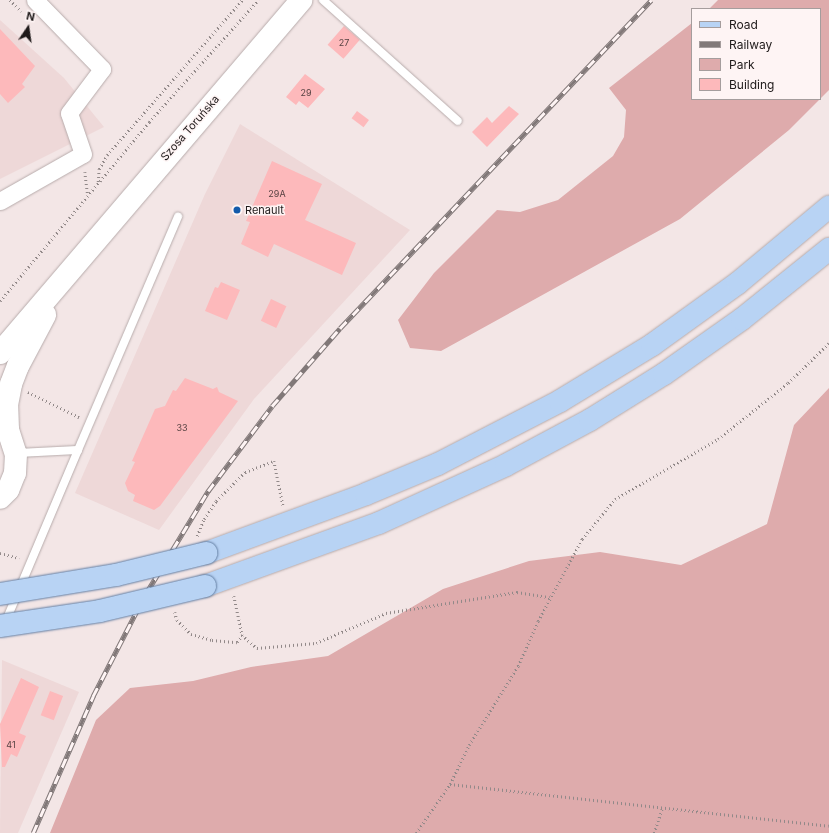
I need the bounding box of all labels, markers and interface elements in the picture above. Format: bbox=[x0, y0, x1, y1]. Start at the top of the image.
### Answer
north arrow bbox=[8, 8, 48, 48]
legend bbox=[691, 8, 821, 100]
text: N bbox=[25, 9, 36, 24]
text: Road bbox=[729, 17, 758, 32]
text: Railway bbox=[729, 37, 772, 52]
house number: 27 bbox=[339, 38, 349, 48]
text: Park bbox=[729, 57, 755, 72]
text: Building bbox=[729, 77, 774, 92]
house number: 29 bbox=[300, 88, 312, 98]
street label: Szosa Toruńska bbox=[158, 92, 222, 164]
house number: 29A bbox=[268, 189, 286, 199]
place label: Renault bbox=[245, 203, 284, 217]
marker: Renault bbox=[232, 205, 242, 215]
house number: 33 bbox=[176, 423, 188, 433]
house number: 41 bbox=[6, 740, 16, 750]

